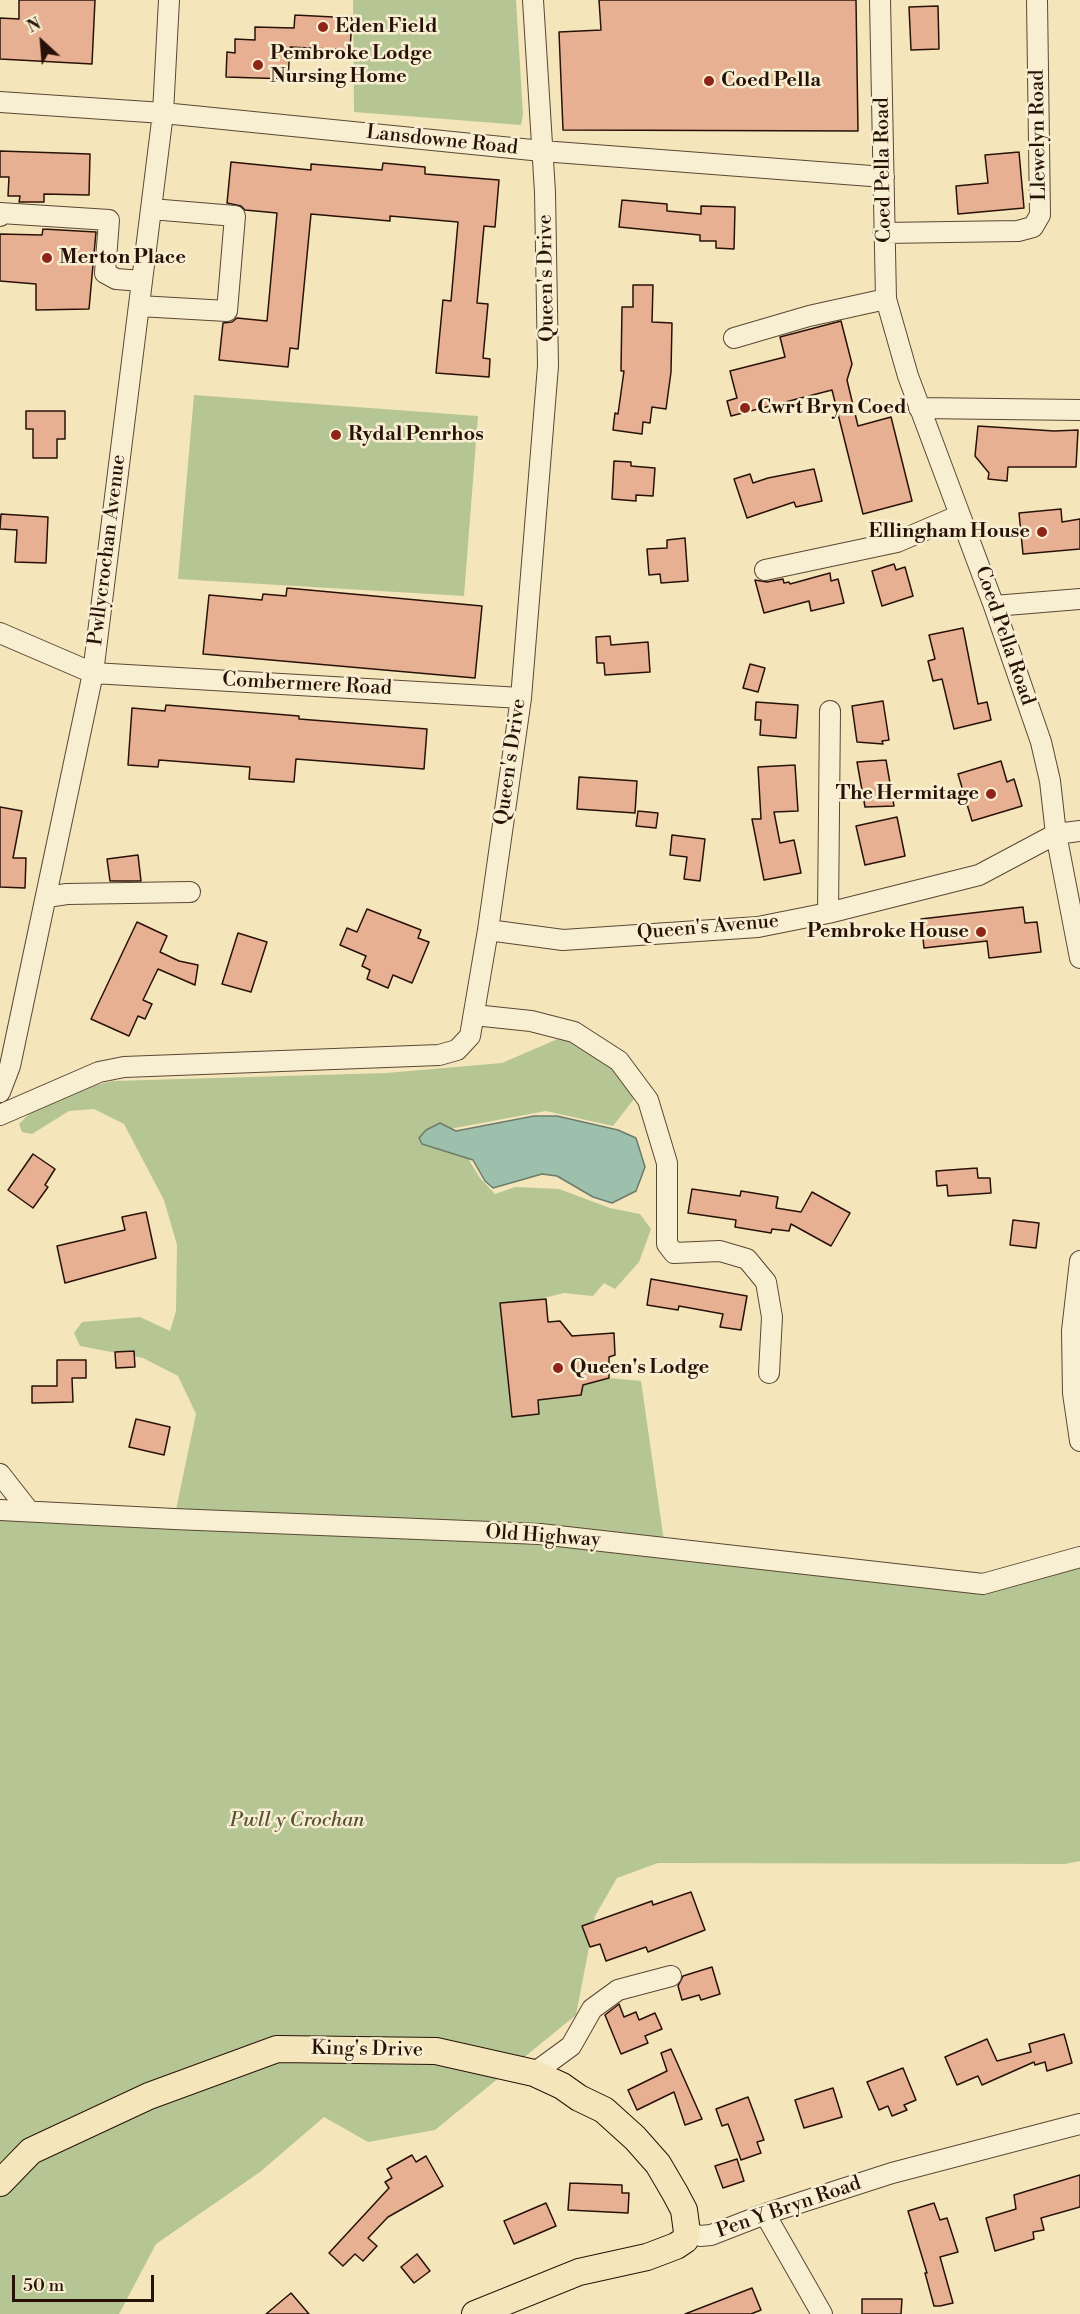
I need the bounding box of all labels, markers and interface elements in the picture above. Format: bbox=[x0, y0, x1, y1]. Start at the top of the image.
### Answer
north arrow bbox=[12, 12, 72, 72]
text: N bbox=[24, 14, 44, 38]
place label: Eden Field bbox=[335, 15, 438, 39]
marker: Eden Field bbox=[316, 20, 330, 34]
place label: Pembroke Lodge Nursing Home bbox=[270, 42, 432, 89]
marker: Pembroke Lodge Nursing Home bbox=[251, 58, 265, 72]
place label: Coed Pella bbox=[721, 69, 821, 93]
street label: Llewelyn Road bbox=[1026, 69, 1052, 201]
marker: Coed Pella bbox=[702, 74, 716, 88]
street label: Coed Pella Road bbox=[871, 97, 897, 243]
street label: Lansdowne Road bbox=[365, 121, 519, 161]
street label: Queen's Drive bbox=[534, 214, 560, 342]
place label: Merton Place bbox=[59, 246, 186, 270]
marker: Merton Place bbox=[40, 251, 54, 265]
place label: Cwrt Bryn Coed bbox=[757, 396, 907, 420]
marker: Cwrt Bryn Coed bbox=[738, 401, 752, 415]
place label: Rydal Penrhos bbox=[348, 423, 484, 447]
marker: Rydal Penrhos bbox=[329, 428, 343, 442]
street label: Pwllycrochan Avenue bbox=[84, 453, 132, 647]
place label: Ellingham House bbox=[868, 520, 1030, 544]
marker: Ellingham House bbox=[1035, 525, 1049, 539]
street label: Coed Pella Road bbox=[969, 563, 1039, 709]
street label: Combermere Road bbox=[222, 669, 392, 701]
street label: Queen's Drive bbox=[490, 697, 532, 827]
place label: The Hermitage bbox=[836, 782, 979, 806]
marker: The Hermitage bbox=[984, 787, 998, 801]
street label: Queen's Avenue bbox=[636, 910, 780, 946]
place label: Pembroke House bbox=[807, 920, 969, 944]
marker: Pembroke House bbox=[974, 925, 988, 939]
place label: Queen's Lodge bbox=[570, 1356, 709, 1380]
marker: Queen's Lodge bbox=[551, 1361, 565, 1375]
street label: Old Highway bbox=[485, 1521, 601, 1553]
park label: Pwll y Crochan bbox=[230, 1809, 364, 1833]
street label: King's Drive bbox=[311, 2037, 423, 2063]
street label: Pen Y Bryn Road bbox=[714, 2172, 864, 2244]
scale bar bbox=[15, 2263, 158, 2301]
text: 50 m bbox=[23, 2274, 64, 2297]

